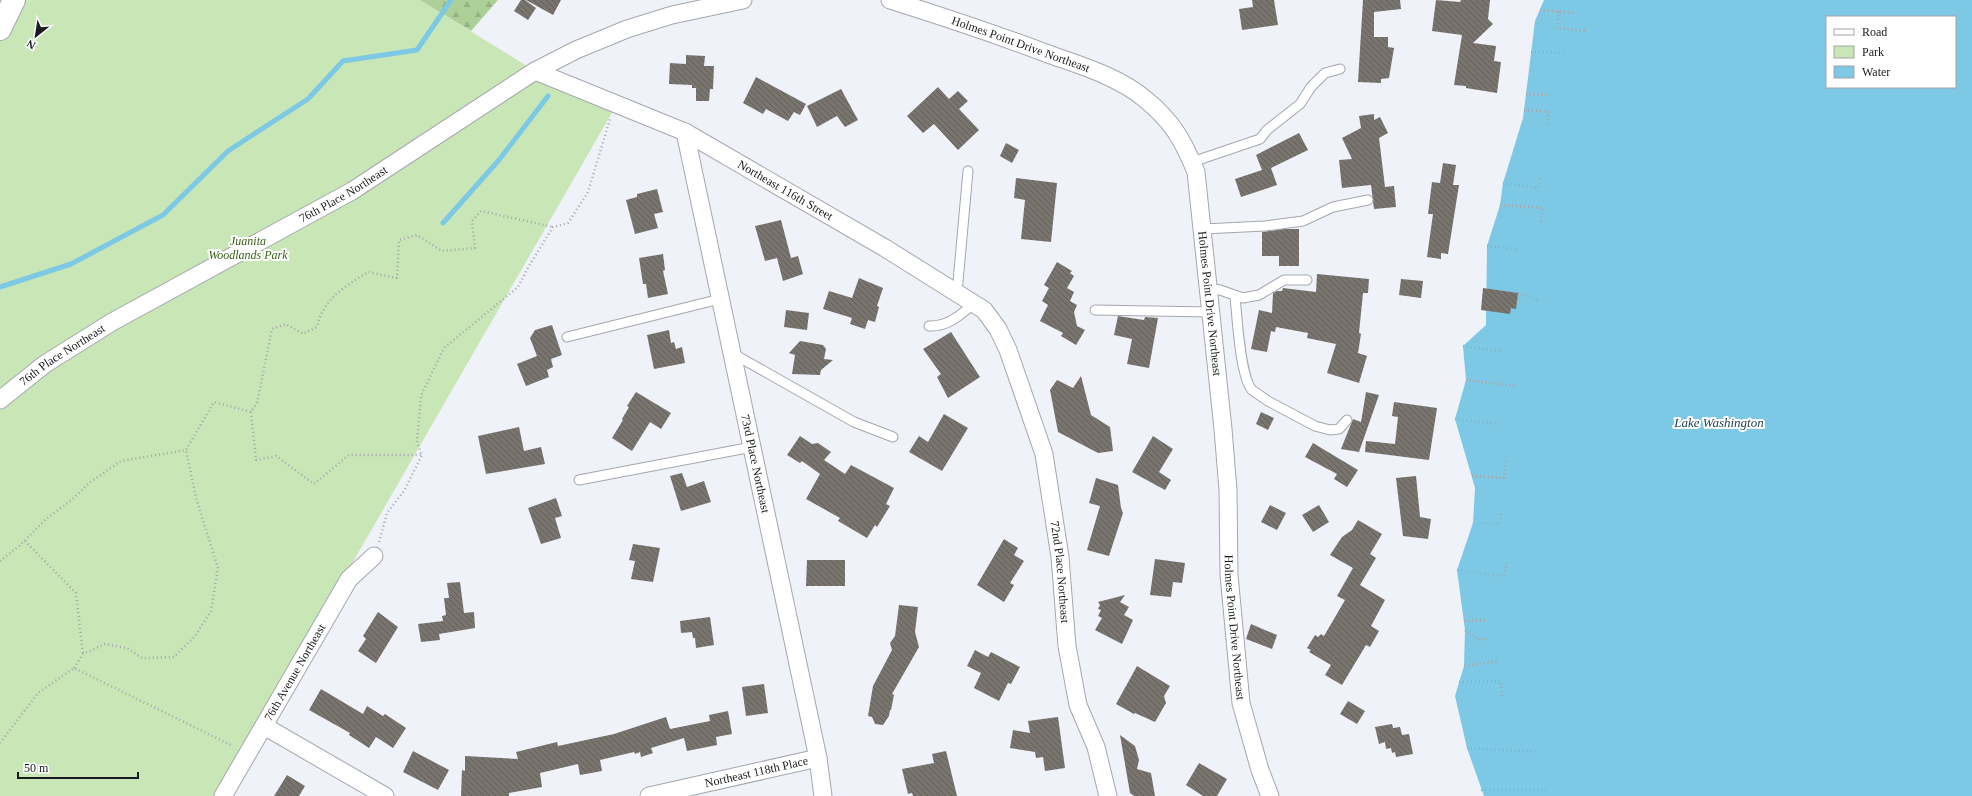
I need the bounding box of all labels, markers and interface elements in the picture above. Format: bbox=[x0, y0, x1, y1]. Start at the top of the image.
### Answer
street label: Holmes Point Drive Northeast bbox=[950, 13, 1092, 75]
north arrow bbox=[16, 16, 56, 56]
legend bbox=[1826, 16, 1956, 88]
text: Road bbox=[1862, 25, 1887, 39]
text: N bbox=[25, 37, 37, 52]
text: Park bbox=[1862, 45, 1884, 59]
text: Water bbox=[1862, 65, 1890, 79]
street label: Northeast 116th Street bbox=[735, 157, 836, 224]
street label: 76th Place Northeast bbox=[297, 162, 391, 225]
street label: Holmes Point Drive Northeast bbox=[1195, 230, 1224, 377]
park label: Juanita Woodlands Park bbox=[208, 234, 288, 262]
street label: 76th Place Northeast bbox=[17, 321, 108, 389]
street label: 73rd Place Northeast bbox=[738, 413, 773, 515]
water label: Lake Washington bbox=[1673, 415, 1764, 430]
street label: 72nd Place Northeast bbox=[1047, 520, 1072, 624]
street label: Holmes Point Drive Northeast bbox=[1222, 555, 1248, 701]
street label: 76th Avenue Northeast bbox=[261, 621, 329, 723]
street label: Northeast 118th Place bbox=[703, 753, 809, 790]
scale bar bbox=[18, 754, 138, 780]
text: 50 m bbox=[24, 761, 49, 775]

